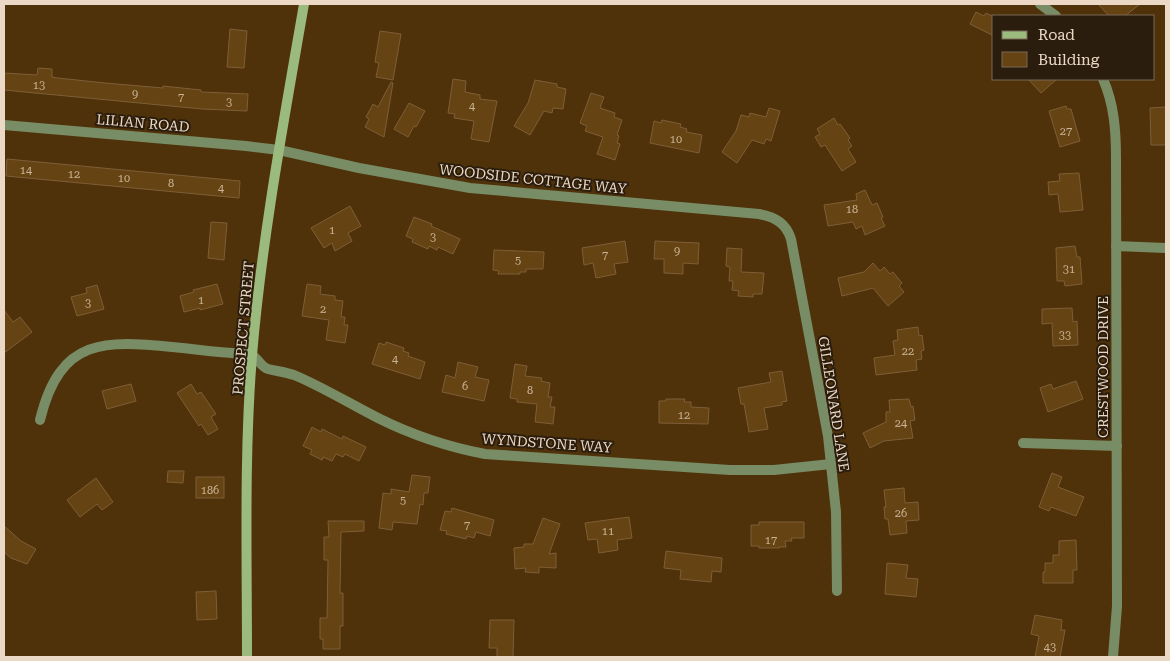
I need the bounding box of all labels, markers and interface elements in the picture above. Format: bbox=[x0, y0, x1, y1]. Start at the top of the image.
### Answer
legend bbox=[992, 15, 1155, 80]
text: Road bbox=[1038, 26, 1075, 44]
text: Building bbox=[1038, 51, 1100, 69]
house number: 13 bbox=[33, 79, 45, 92]
house number: 9 bbox=[132, 88, 138, 101]
house number: 7 bbox=[178, 91, 184, 104]
house number: 3 bbox=[226, 96, 232, 109]
house number: 4 bbox=[469, 100, 476, 113]
street label: LILIAN ROAD bbox=[96, 111, 190, 135]
house number: 27 bbox=[1060, 125, 1072, 138]
house number: 10 bbox=[670, 133, 682, 146]
street label: WOODSIDE COTTAGE WAY bbox=[438, 161, 628, 197]
house number: 14 bbox=[20, 164, 33, 177]
house number: 12 bbox=[68, 168, 80, 181]
house number: 10 bbox=[118, 172, 130, 185]
house number: 8 bbox=[168, 177, 174, 190]
house number: 4 bbox=[218, 182, 225, 195]
house number: 18 bbox=[846, 203, 858, 216]
house number: 1 bbox=[329, 224, 335, 237]
house number: 3 bbox=[430, 231, 436, 244]
house number: 9 bbox=[674, 245, 680, 258]
house number: 7 bbox=[602, 249, 608, 262]
house number: 5 bbox=[515, 254, 521, 267]
street label: PROSPECT STREET bbox=[229, 261, 257, 395]
house number: 31 bbox=[1063, 263, 1075, 276]
house number: 1 bbox=[198, 294, 204, 307]
street label: CRESTWOOD DRIVE bbox=[1095, 296, 1111, 438]
house number: 3 bbox=[85, 297, 91, 310]
house number: 2 bbox=[320, 303, 326, 316]
house number: 33 bbox=[1059, 329, 1071, 342]
street label: GILLEONARD LANE bbox=[815, 335, 853, 473]
house number: 22 bbox=[902, 345, 914, 358]
house number: 4 bbox=[392, 353, 399, 366]
house number: 6 bbox=[462, 380, 468, 393]
house number: 8 bbox=[527, 384, 533, 397]
house number: 12 bbox=[678, 409, 690, 422]
house number: 24 bbox=[895, 417, 908, 430]
street label: WYNDSTONE WAY bbox=[481, 430, 613, 456]
house number: 186 bbox=[201, 484, 219, 497]
house number: 5 bbox=[400, 494, 406, 507]
house number: 26 bbox=[895, 507, 907, 520]
house number: 7 bbox=[464, 519, 470, 532]
house number: 11 bbox=[602, 525, 614, 538]
house number: 17 bbox=[765, 534, 777, 547]
house number: 43 bbox=[1044, 641, 1056, 654]

